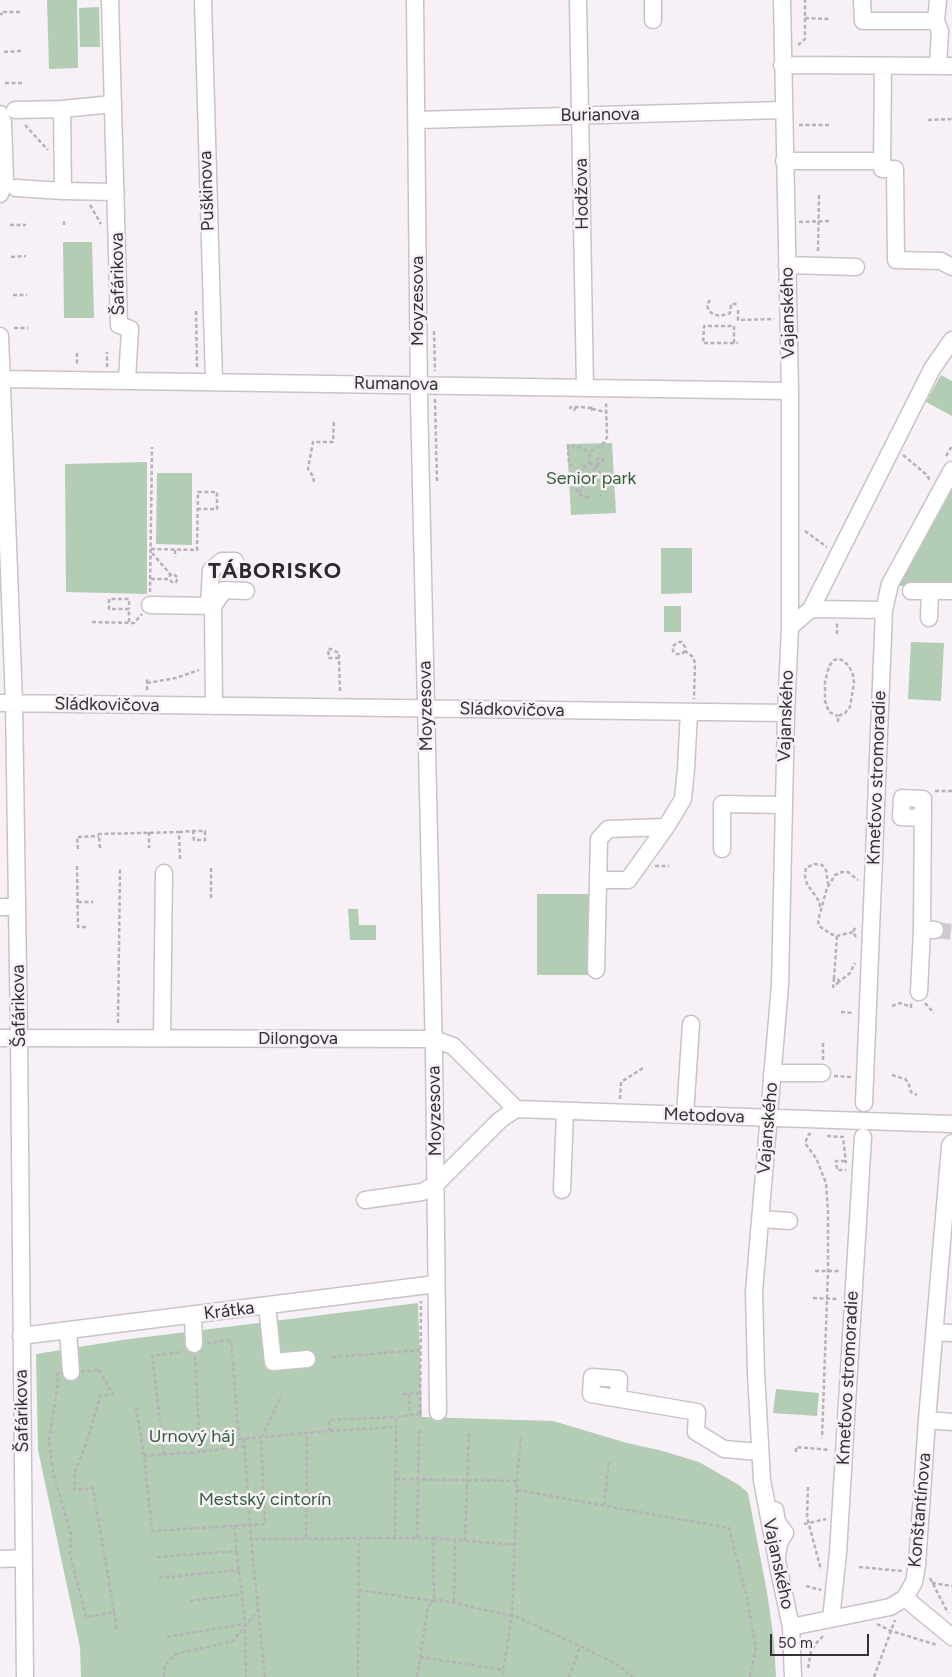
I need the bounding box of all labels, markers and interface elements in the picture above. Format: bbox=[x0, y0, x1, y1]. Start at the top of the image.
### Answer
street label: Burianova bbox=[560, 104, 640, 126]
street label: Puškinova bbox=[195, 150, 219, 232]
street label: Hodžova bbox=[571, 158, 593, 230]
street label: Šafárikova bbox=[106, 232, 130, 316]
street label: Moyzesova bbox=[407, 256, 429, 346]
street label: Vajanského bbox=[776, 267, 800, 359]
street label: Rumanova bbox=[354, 372, 438, 396]
park label: Senior park bbox=[546, 468, 636, 490]
district label: TÁBORISKO bbox=[207, 559, 343, 585]
street label: Moyzesova bbox=[414, 661, 438, 751]
street label: Vajanského bbox=[774, 670, 798, 762]
street label: Kmeťovo stromoradie bbox=[863, 690, 891, 866]
street label: Sládkovičova bbox=[54, 693, 160, 717]
street label: Sládkovičova bbox=[459, 698, 565, 722]
street label: Šafárikova bbox=[7, 964, 31, 1048]
street label: Dilongova bbox=[258, 1028, 338, 1050]
street label: Moyzesova bbox=[423, 1066, 447, 1156]
street label: Vajanského bbox=[753, 1081, 783, 1175]
street label: Metodova bbox=[663, 1104, 745, 1128]
street label: Kmeťovo stromoradie bbox=[833, 1290, 863, 1466]
street label: Krátka bbox=[203, 1297, 255, 1325]
street label: Šafárikova bbox=[10, 1369, 34, 1453]
park label: Urnový háj bbox=[149, 1426, 235, 1448]
street label: Konštantínova bbox=[904, 1452, 936, 1568]
park label: Mestský cintorín bbox=[199, 1489, 331, 1511]
street label: Vajanského bbox=[758, 1517, 798, 1611]
scale bar bbox=[772, 1624, 871, 1656]
text: 50 m bbox=[778, 1634, 813, 1652]

